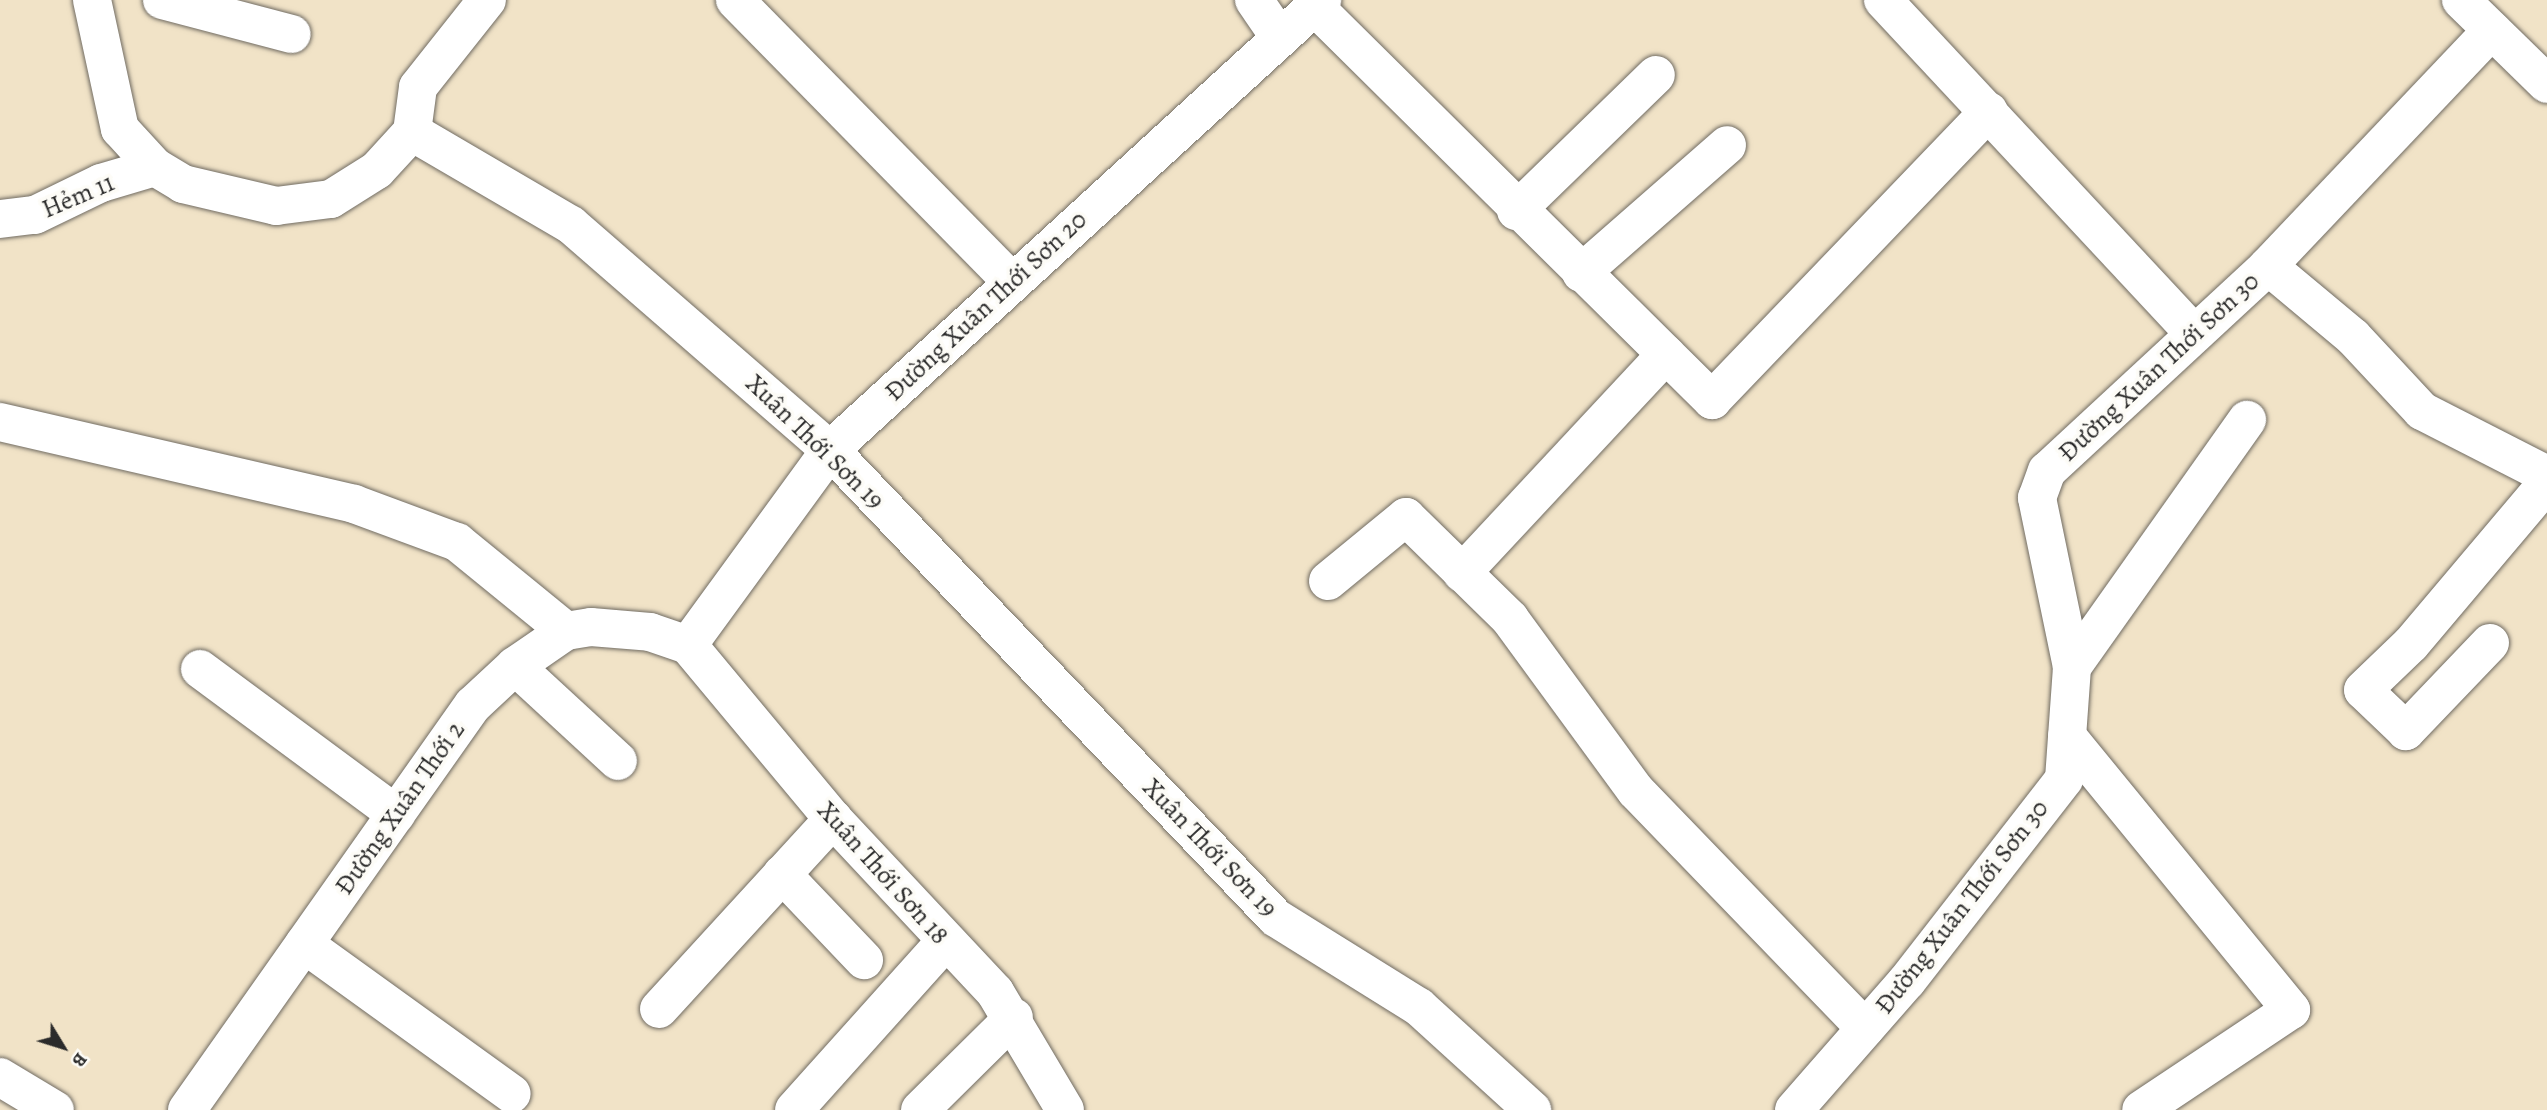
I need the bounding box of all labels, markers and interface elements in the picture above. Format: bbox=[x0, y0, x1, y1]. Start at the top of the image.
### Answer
street label: Hẻm 11 bbox=[37, 167, 119, 225]
street label: Đường Xuân Thới Sơn 20 bbox=[878, 204, 1094, 408]
street label: Đường Xuân Thới Sơn 30 bbox=[2052, 266, 2266, 468]
street label: Xuân Thới Sơn 19 bbox=[739, 368, 891, 516]
street label: Đường Xuân Thới 2 bbox=[328, 715, 472, 901]
street label: Xuân Thới Sơn 19 bbox=[1136, 772, 1284, 924]
street label: Đường Xuân Thới Sơn 30 bbox=[1869, 794, 2055, 1020]
street label: Xuân Thới Sơn 18 bbox=[811, 795, 955, 951]
north arrow bbox=[28, 1012, 98, 1082]
text: B bbox=[66, 1047, 93, 1073]

